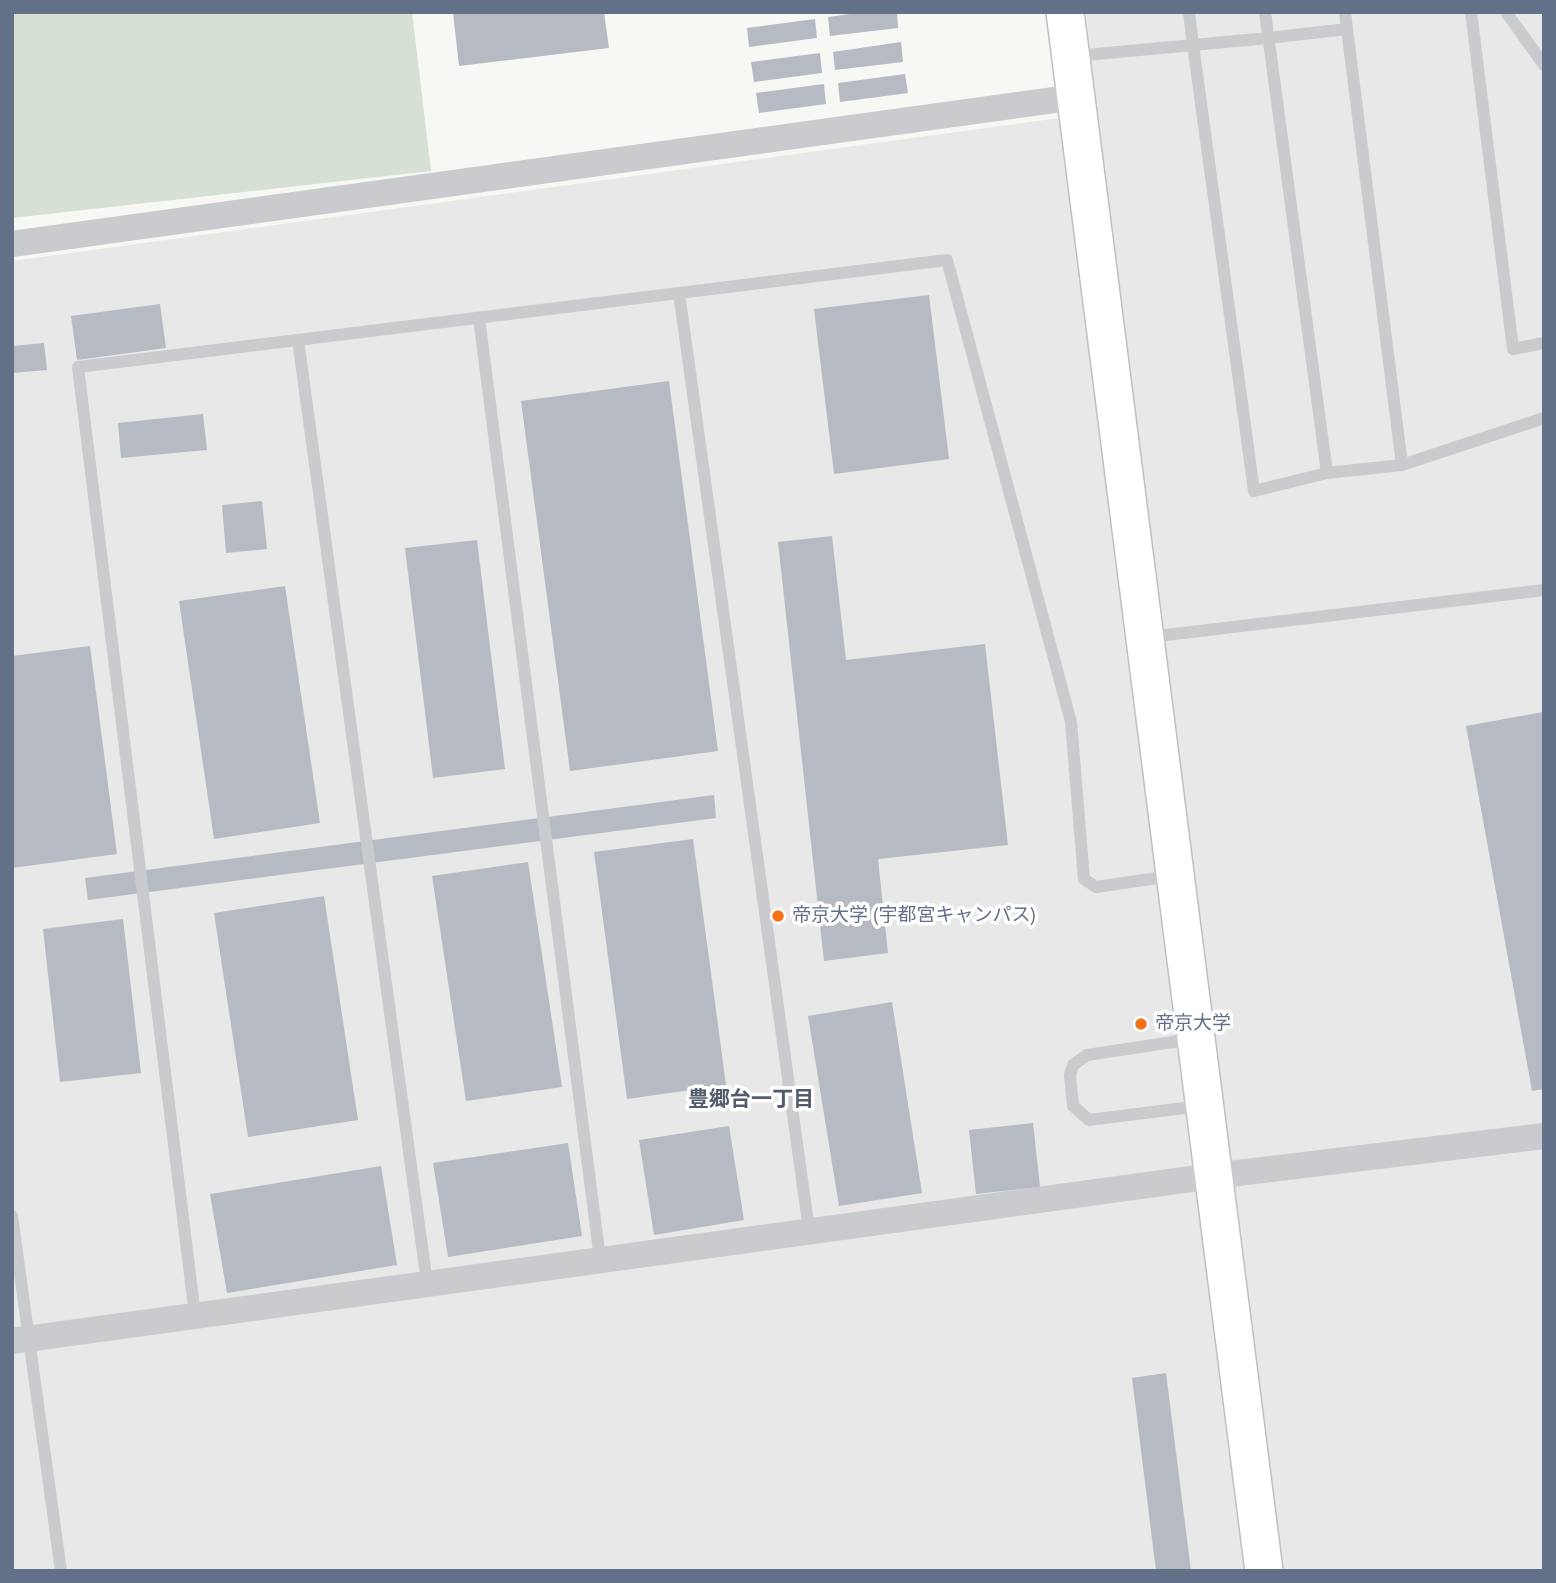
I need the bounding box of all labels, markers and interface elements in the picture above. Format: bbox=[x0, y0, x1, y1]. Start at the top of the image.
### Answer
place label: 帝京大学 (宇都宮キャンパス) bbox=[792, 905, 1036, 927]
marker: 帝京大学 (宇都宮キャンパス) bbox=[770, 908, 786, 924]
place label: 帝京大学 bbox=[1155, 1013, 1231, 1035]
marker: 帝京大学 bbox=[1133, 1016, 1149, 1032]
district label: 豊郷台一丁目 bbox=[688, 1087, 814, 1113]

